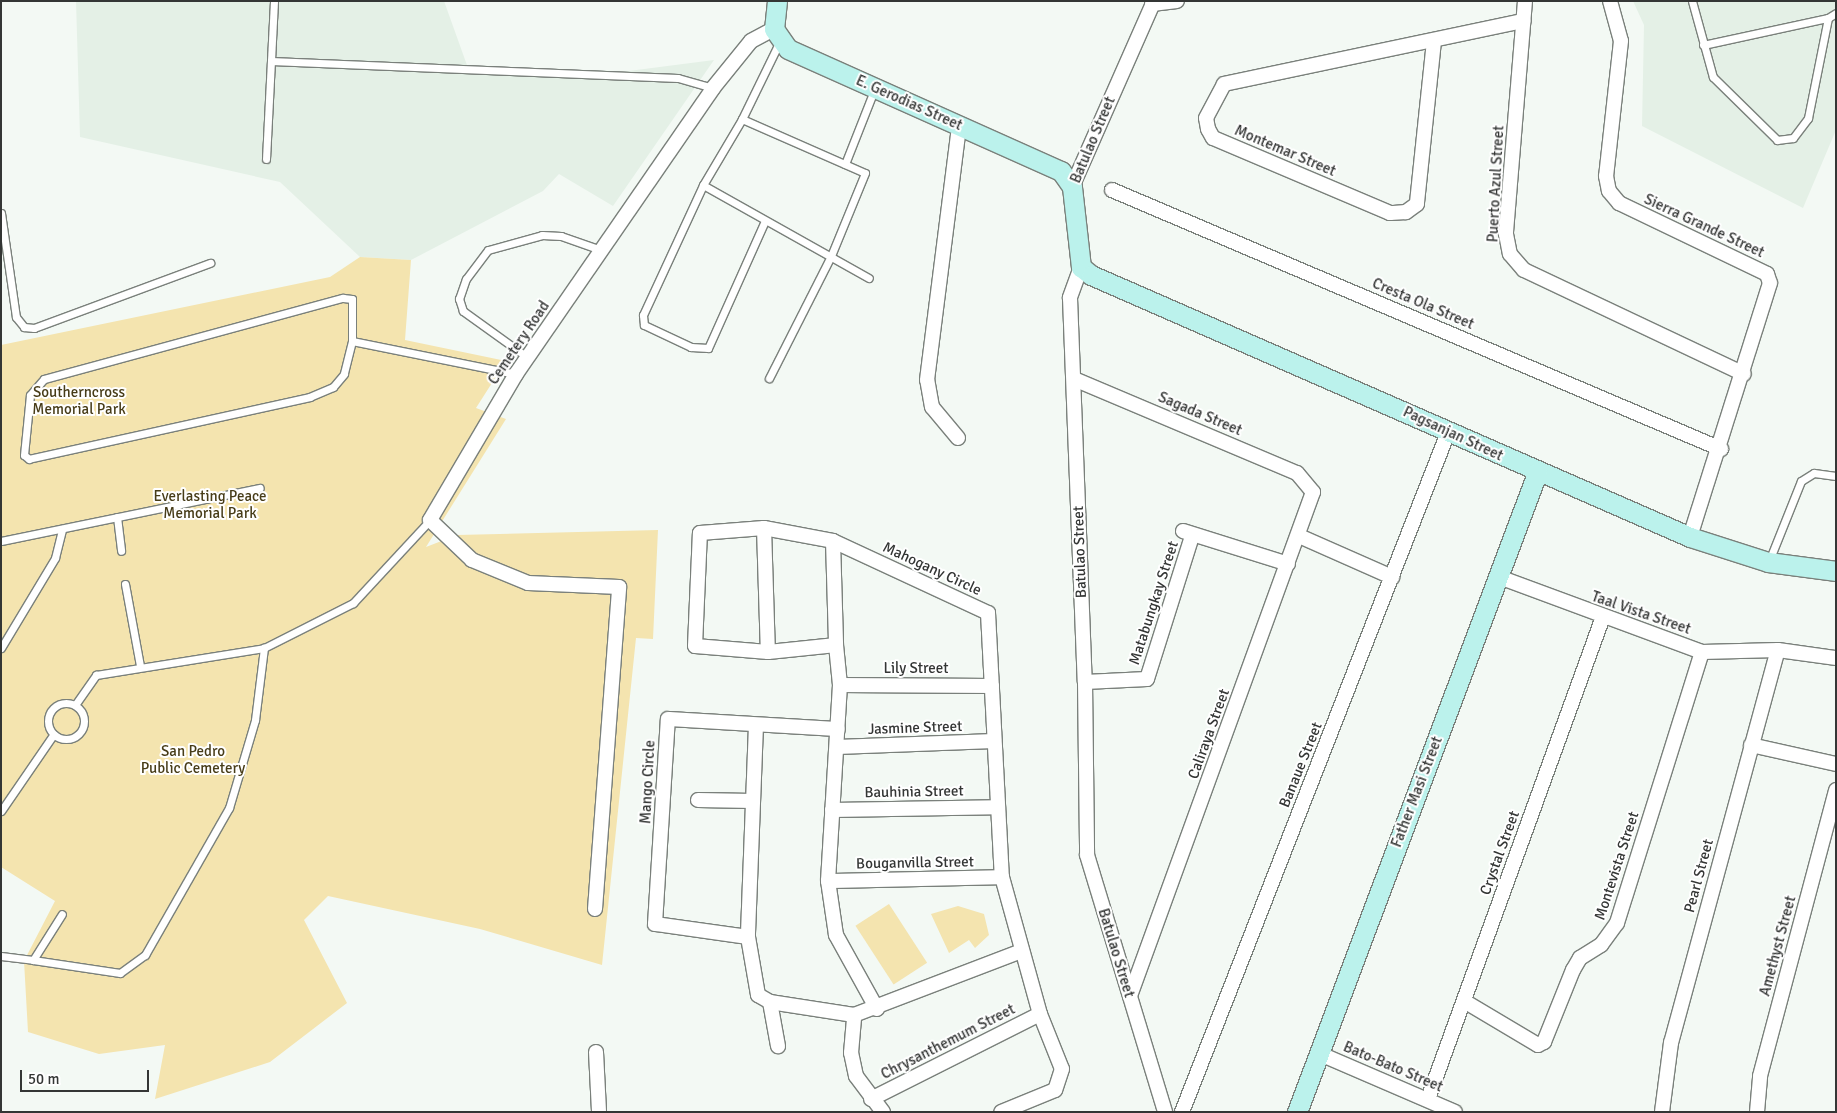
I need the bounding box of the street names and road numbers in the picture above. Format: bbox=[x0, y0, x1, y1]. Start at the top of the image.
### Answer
street label: E. Gerodias Street bbox=[853, 72, 965, 134]
street label: Batulao Street bbox=[1067, 94, 1119, 186]
street label: Montemar Street bbox=[1232, 122, 1338, 180]
street label: Puerto Azul Street bbox=[1484, 125, 1508, 243]
street label: Sierra Grande Street bbox=[1641, 190, 1767, 262]
street label: Cresta Ola Street bbox=[1369, 274, 1477, 334]
street label: Cemetery Road bbox=[484, 298, 554, 388]
street label: Sagada Street bbox=[1155, 388, 1245, 440]
street label: Pagsanjan Street bbox=[1400, 403, 1506, 465]
street label: Batulao Street bbox=[1069, 506, 1091, 598]
street label: Mahogany Circle bbox=[880, 538, 984, 600]
street label: Matabungkay Street bbox=[1126, 539, 1182, 667]
street label: Taal Vista Street bbox=[1589, 588, 1693, 638]
street label: Lily Street bbox=[883, 660, 949, 678]
street label: Caliraya Street bbox=[1184, 686, 1234, 782]
street label: Jasmine Street bbox=[867, 717, 963, 739]
street label: Banaue Street bbox=[1276, 720, 1326, 810]
street label: Father Masi Street bbox=[1388, 734, 1446, 850]
street label: Mango Circle bbox=[637, 740, 659, 824]
street label: Bauhinia Street bbox=[864, 782, 964, 802]
street label: Crystal Street bbox=[1476, 808, 1524, 898]
street label: Montevista Street bbox=[1591, 809, 1643, 923]
street label: Pearl Street bbox=[1681, 837, 1717, 915]
street label: Bouganvilla Street bbox=[856, 853, 974, 873]
street label: Amethyst Street bbox=[1756, 894, 1800, 998]
street label: Batulao Street bbox=[1094, 906, 1138, 1000]
street label: Chrysanthemum Street bbox=[878, 1000, 1018, 1084]
street label: Bato-Bato Street bbox=[1340, 1038, 1446, 1096]

